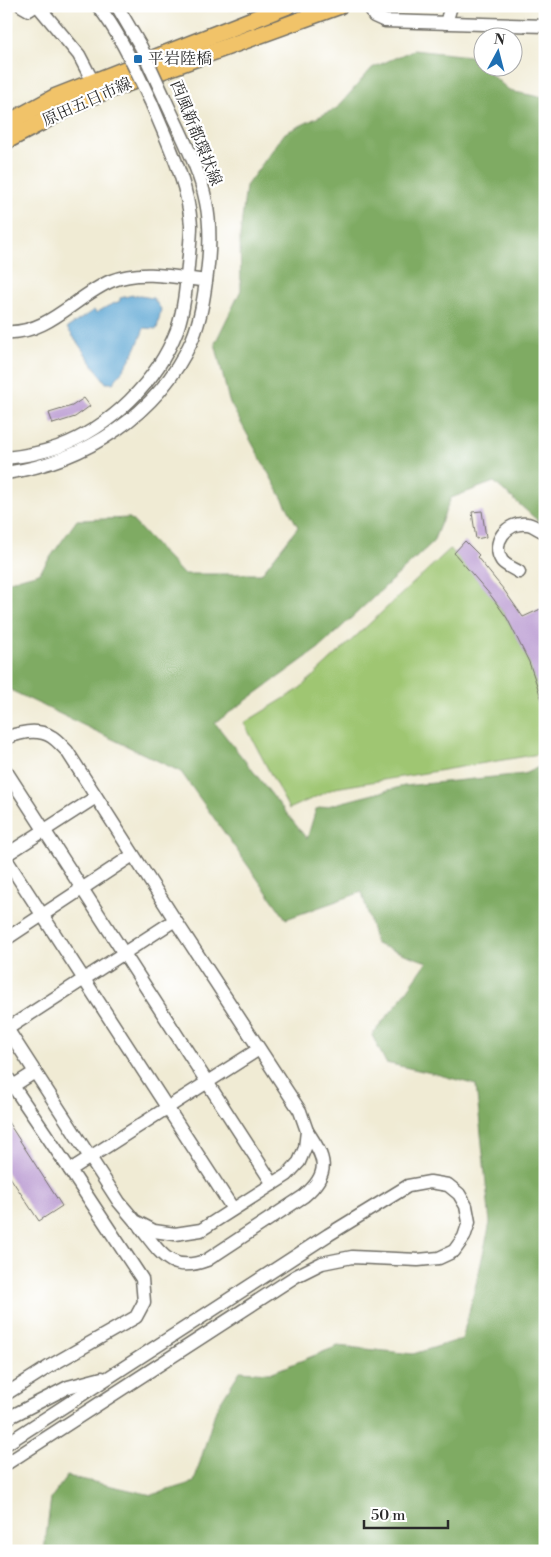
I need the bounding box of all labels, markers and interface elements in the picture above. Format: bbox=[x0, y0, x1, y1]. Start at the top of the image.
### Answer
north arrow bbox=[474, 28, 524, 78]
text: N bbox=[493, 30, 506, 50]
place label: 平岩陸橋 bbox=[148, 49, 212, 69]
marker: 平岩陸橋 bbox=[132, 53, 144, 65]
street label: 原田五日市線 bbox=[39, 73, 135, 131]
street label: 西風新都環状線 bbox=[166, 77, 226, 189]
scale bar bbox=[364, 1497, 447, 1529]
text: 50 m bbox=[371, 1506, 405, 1525]

